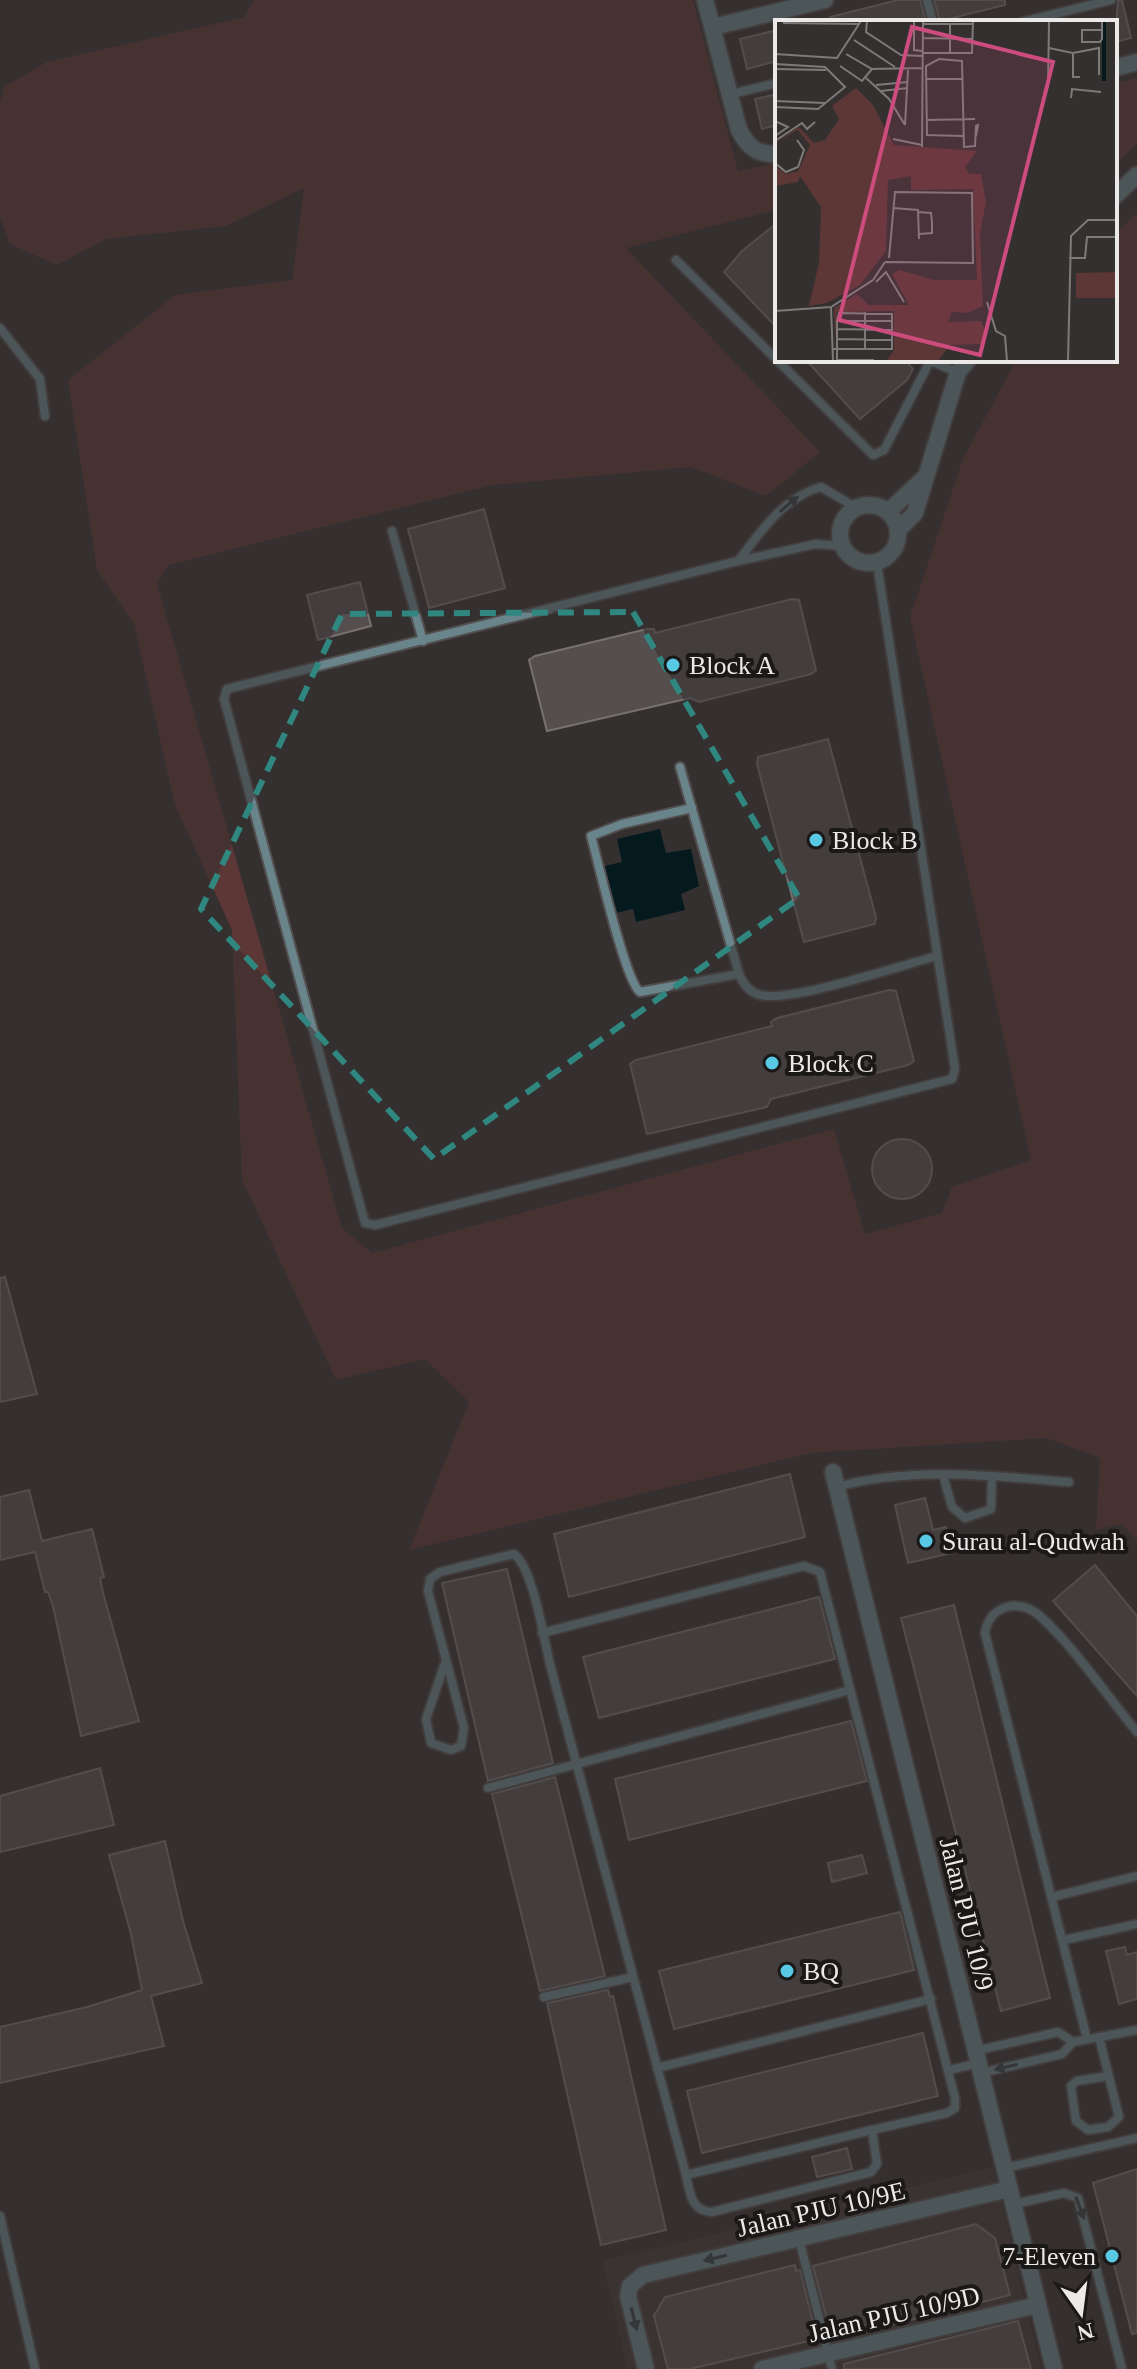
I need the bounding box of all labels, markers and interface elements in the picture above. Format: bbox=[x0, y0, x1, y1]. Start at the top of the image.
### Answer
inset map bbox=[775, 20, 1117, 362]
one-way arrow bbox=[779, 496, 799, 513]
place label: Block A bbox=[689, 651, 775, 680]
marker: Block A bbox=[664, 656, 682, 674]
place label: Block B bbox=[832, 826, 918, 855]
marker: Block B bbox=[807, 831, 825, 849]
place label: Block C bbox=[788, 1049, 874, 1078]
marker: Block C bbox=[763, 1054, 781, 1072]
place label: Surau al-Qudwah bbox=[942, 1527, 1125, 1556]
marker: Surau al-Qudwah bbox=[917, 1532, 935, 1550]
street label: Jalan PJU 10/9 bbox=[934, 1835, 999, 1993]
place label: BQ bbox=[803, 1957, 839, 1986]
marker: BQ bbox=[778, 1962, 796, 1980]
one-way arrow bbox=[994, 2061, 1019, 2074]
street label: Jalan PJU 10/9E bbox=[734, 2176, 908, 2243]
one-way arrow bbox=[1074, 2196, 1087, 2220]
place label: 7-Eleven bbox=[1002, 2242, 1096, 2271]
marker: 7-Eleven bbox=[1103, 2247, 1121, 2265]
one-way arrow bbox=[702, 2252, 727, 2265]
north arrow bbox=[1041, 2273, 1121, 2353]
street label: Jalan PJU 10/9D bbox=[806, 2281, 983, 2348]
one-way arrow bbox=[628, 2306, 640, 2331]
text: N bbox=[1075, 2318, 1096, 2346]

